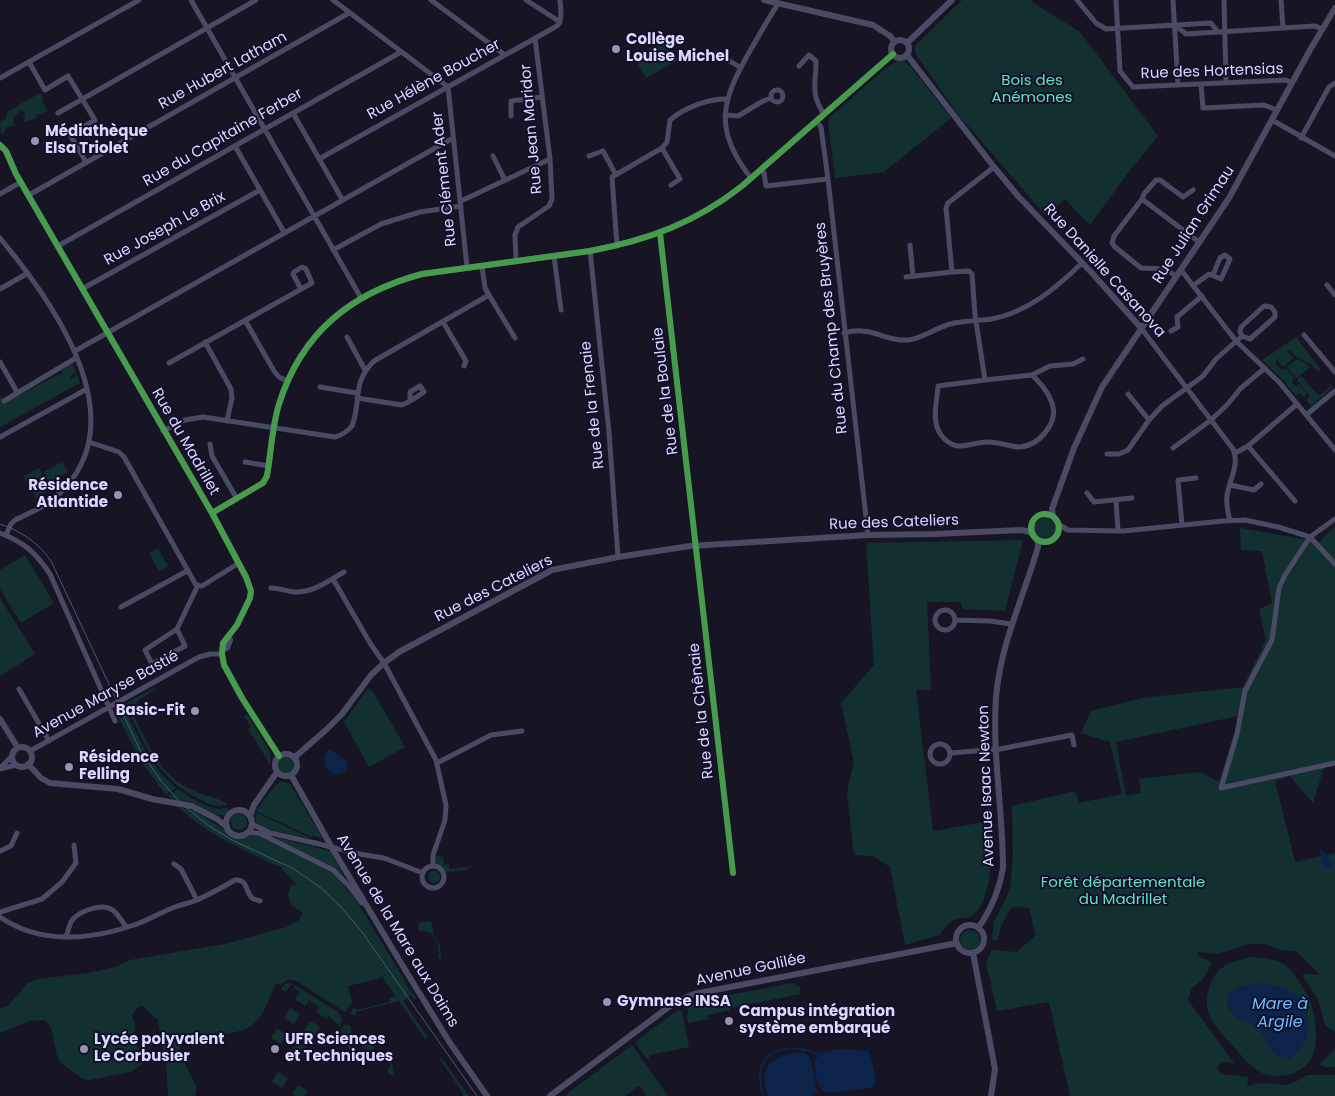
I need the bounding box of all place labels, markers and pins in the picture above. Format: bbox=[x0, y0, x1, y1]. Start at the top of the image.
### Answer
place label: Collège Louise Michel bbox=[626, 31, 729, 66]
marker: Collège Louise Michel bbox=[610, 43, 622, 55]
place label: Médiathèque Elsa Triolet bbox=[45, 123, 148, 158]
marker: Médiathèque Elsa Triolet bbox=[29, 135, 41, 147]
place label: Résidence Atlantide bbox=[28, 477, 108, 512]
marker: Résidence Atlantide bbox=[112, 489, 124, 501]
place label: Basic-Fit bbox=[116, 702, 185, 720]
marker: Basic-Fit bbox=[189, 705, 201, 717]
place label: Résidence Felling bbox=[79, 749, 159, 784]
marker: Résidence Felling bbox=[63, 761, 75, 773]
place label: Gymnase INSA bbox=[617, 993, 731, 1011]
marker: Gymnase INSA bbox=[601, 996, 613, 1008]
place label: Campus intégration système embarqué bbox=[739, 1003, 895, 1038]
marker: Campus intégration système embarqué bbox=[723, 1015, 735, 1027]
place label: Lycée polyvalent Le Corbusier bbox=[94, 1031, 224, 1066]
place label: UFR Sciences et Techniques bbox=[285, 1031, 393, 1066]
marker: Lycée polyvalent Le Corbusier bbox=[78, 1043, 90, 1055]
marker: UFR Sciences et Techniques bbox=[269, 1043, 281, 1055]

